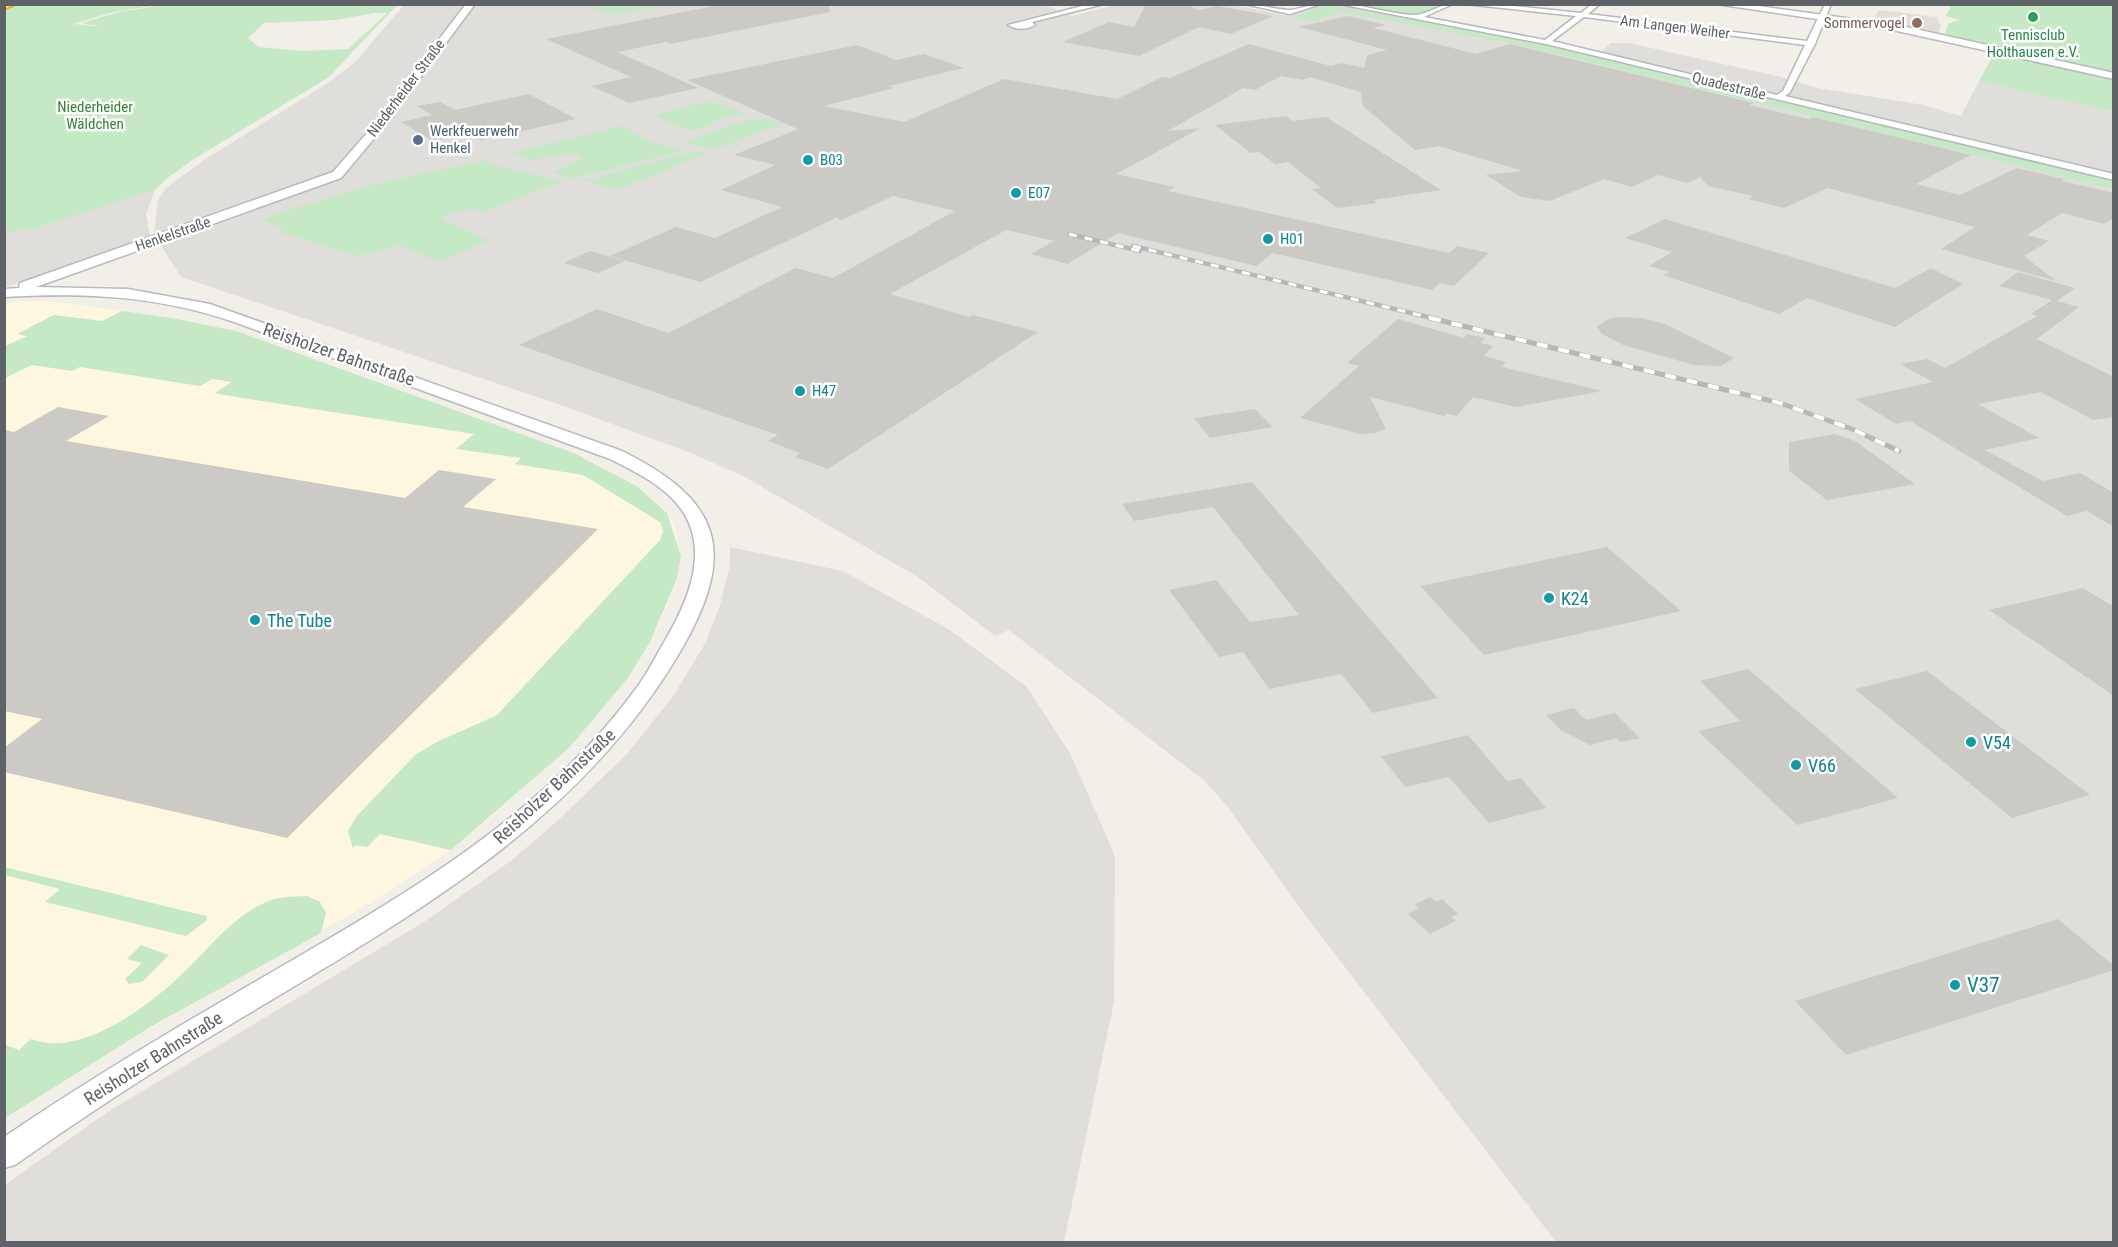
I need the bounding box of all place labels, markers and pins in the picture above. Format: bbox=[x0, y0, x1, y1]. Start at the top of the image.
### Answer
marker: Tennisclub Holthausen e.V. bbox=[2026, 10, 2040, 24]
place label: Sommervogel bbox=[1824, 14, 1905, 32]
marker: Sommervogel bbox=[1910, 16, 1924, 30]
place label: Tennisclub Holthausen e.V. bbox=[1987, 26, 2079, 61]
place label: Werkfeuerwehr Henkel bbox=[430, 122, 519, 157]
marker: Werkfeuerwehr Henkel bbox=[411, 133, 425, 147]
place label: B03 bbox=[820, 151, 843, 169]
marker: B03 bbox=[801, 153, 815, 167]
place label: E07 bbox=[1028, 184, 1050, 202]
marker: E07 bbox=[1009, 186, 1023, 200]
place label: H01 bbox=[1280, 230, 1304, 248]
marker: H01 bbox=[1261, 232, 1275, 246]
place label: H47 bbox=[812, 382, 836, 400]
marker: H47 bbox=[793, 384, 807, 398]
place label: K24 bbox=[1561, 588, 1589, 609]
marker: K24 bbox=[1542, 591, 1556, 605]
place label: The Tube bbox=[267, 610, 332, 631]
marker: The Tube bbox=[248, 613, 262, 627]
place label: V54 bbox=[1983, 732, 2011, 753]
marker: V54 bbox=[1964, 735, 1978, 749]
place label: V66 bbox=[1808, 755, 1836, 776]
marker: V66 bbox=[1789, 758, 1803, 772]
place label: V37 bbox=[1967, 973, 2000, 997]
marker: V37 bbox=[1948, 978, 1962, 992]

